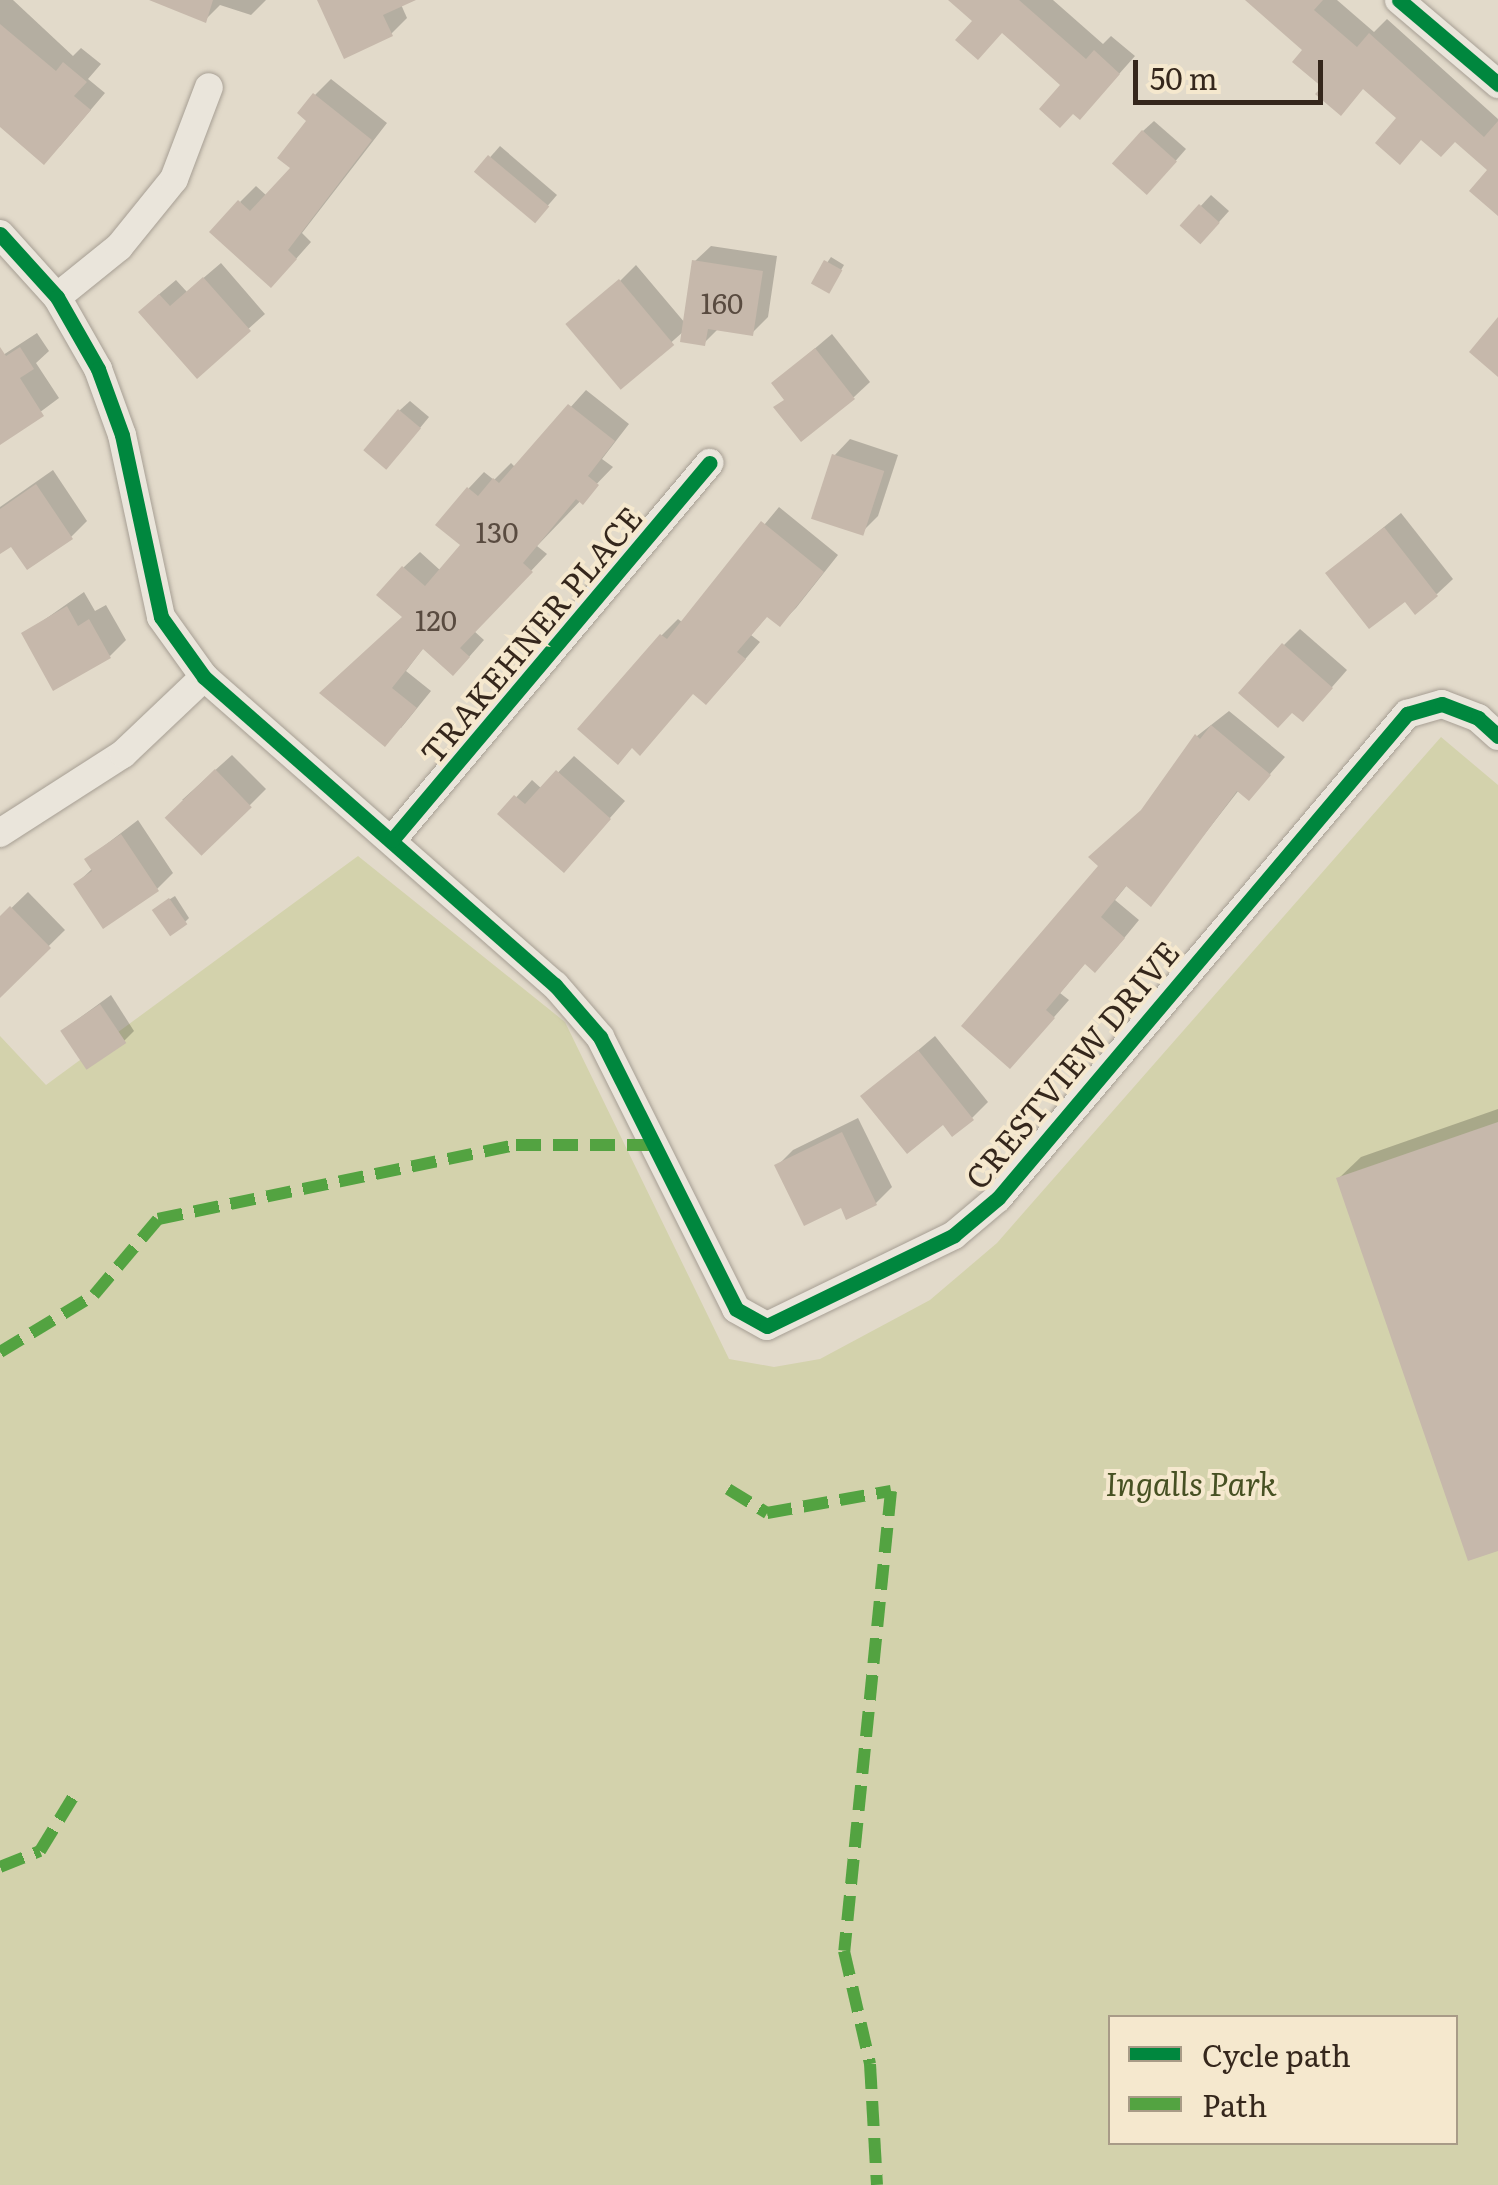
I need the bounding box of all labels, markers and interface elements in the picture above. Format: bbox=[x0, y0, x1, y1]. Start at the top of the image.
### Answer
scale bar bbox=[1138, 40, 1328, 102]
text: 50 m bbox=[1150, 55, 1218, 99]
house number: 160 bbox=[701, 285, 743, 319]
street label: TRAKEHNER PLACE bbox=[411, 498, 649, 770]
house number: 130 bbox=[476, 514, 518, 548]
house number: 120 bbox=[415, 602, 457, 636]
street label: CRESTVIEW DRIVE bbox=[956, 932, 1186, 1196]
park label: Ingalls Park bbox=[1105, 1463, 1277, 1501]
legend bbox=[1108, 2015, 1458, 2145]
text: Cycle path bbox=[1202, 2032, 1351, 2076]
text: Path bbox=[1202, 2082, 1267, 2126]

